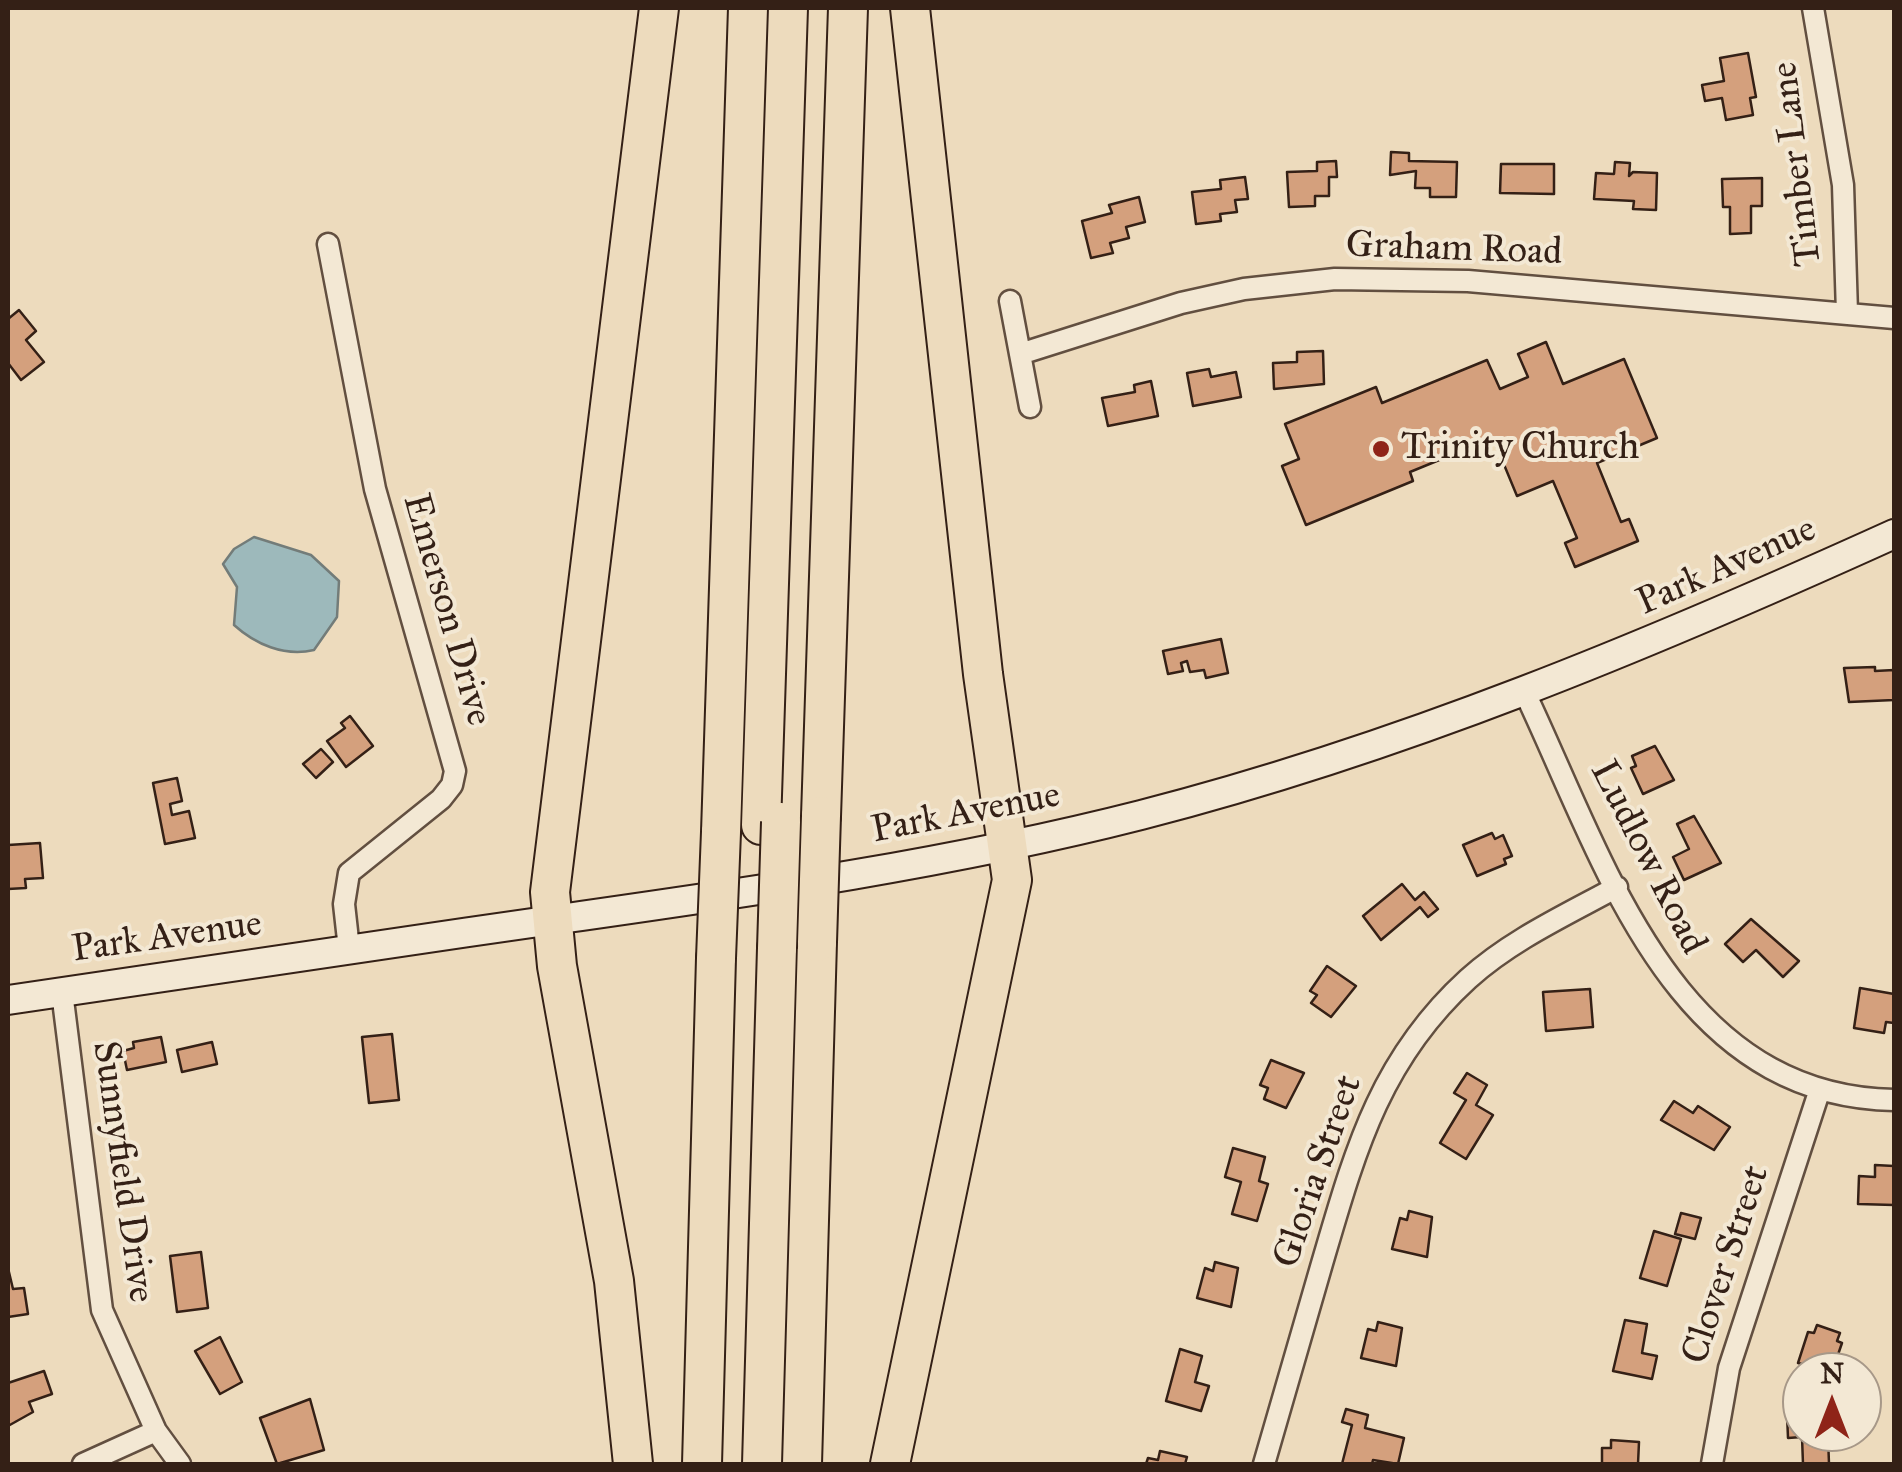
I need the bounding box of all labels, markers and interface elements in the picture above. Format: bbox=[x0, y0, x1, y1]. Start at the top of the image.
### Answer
street label: Timber Lane bbox=[1763, 59, 1833, 269]
street label: Graham Road bbox=[1345, 223, 1563, 277]
place label: Trinity Church bbox=[1401, 426, 1639, 472]
marker: Trinity Church bbox=[1370, 438, 1392, 460]
street label: Emerson Drive bbox=[391, 489, 501, 731]
street label: Park Avenue bbox=[1630, 507, 1824, 627]
street label: Ludlow Road bbox=[1579, 754, 1715, 962]
street label: Park Avenue bbox=[868, 773, 1064, 855]
street label: Park Avenue bbox=[69, 902, 265, 974]
street label: Sunnyfield Drive bbox=[81, 1038, 163, 1306]
street label: Gloria Street bbox=[1265, 1070, 1373, 1274]
street label: Clover Street bbox=[1674, 1160, 1780, 1370]
north arrow bbox=[1782, 1352, 1882, 1452]
text: N bbox=[1820, 1356, 1844, 1391]

